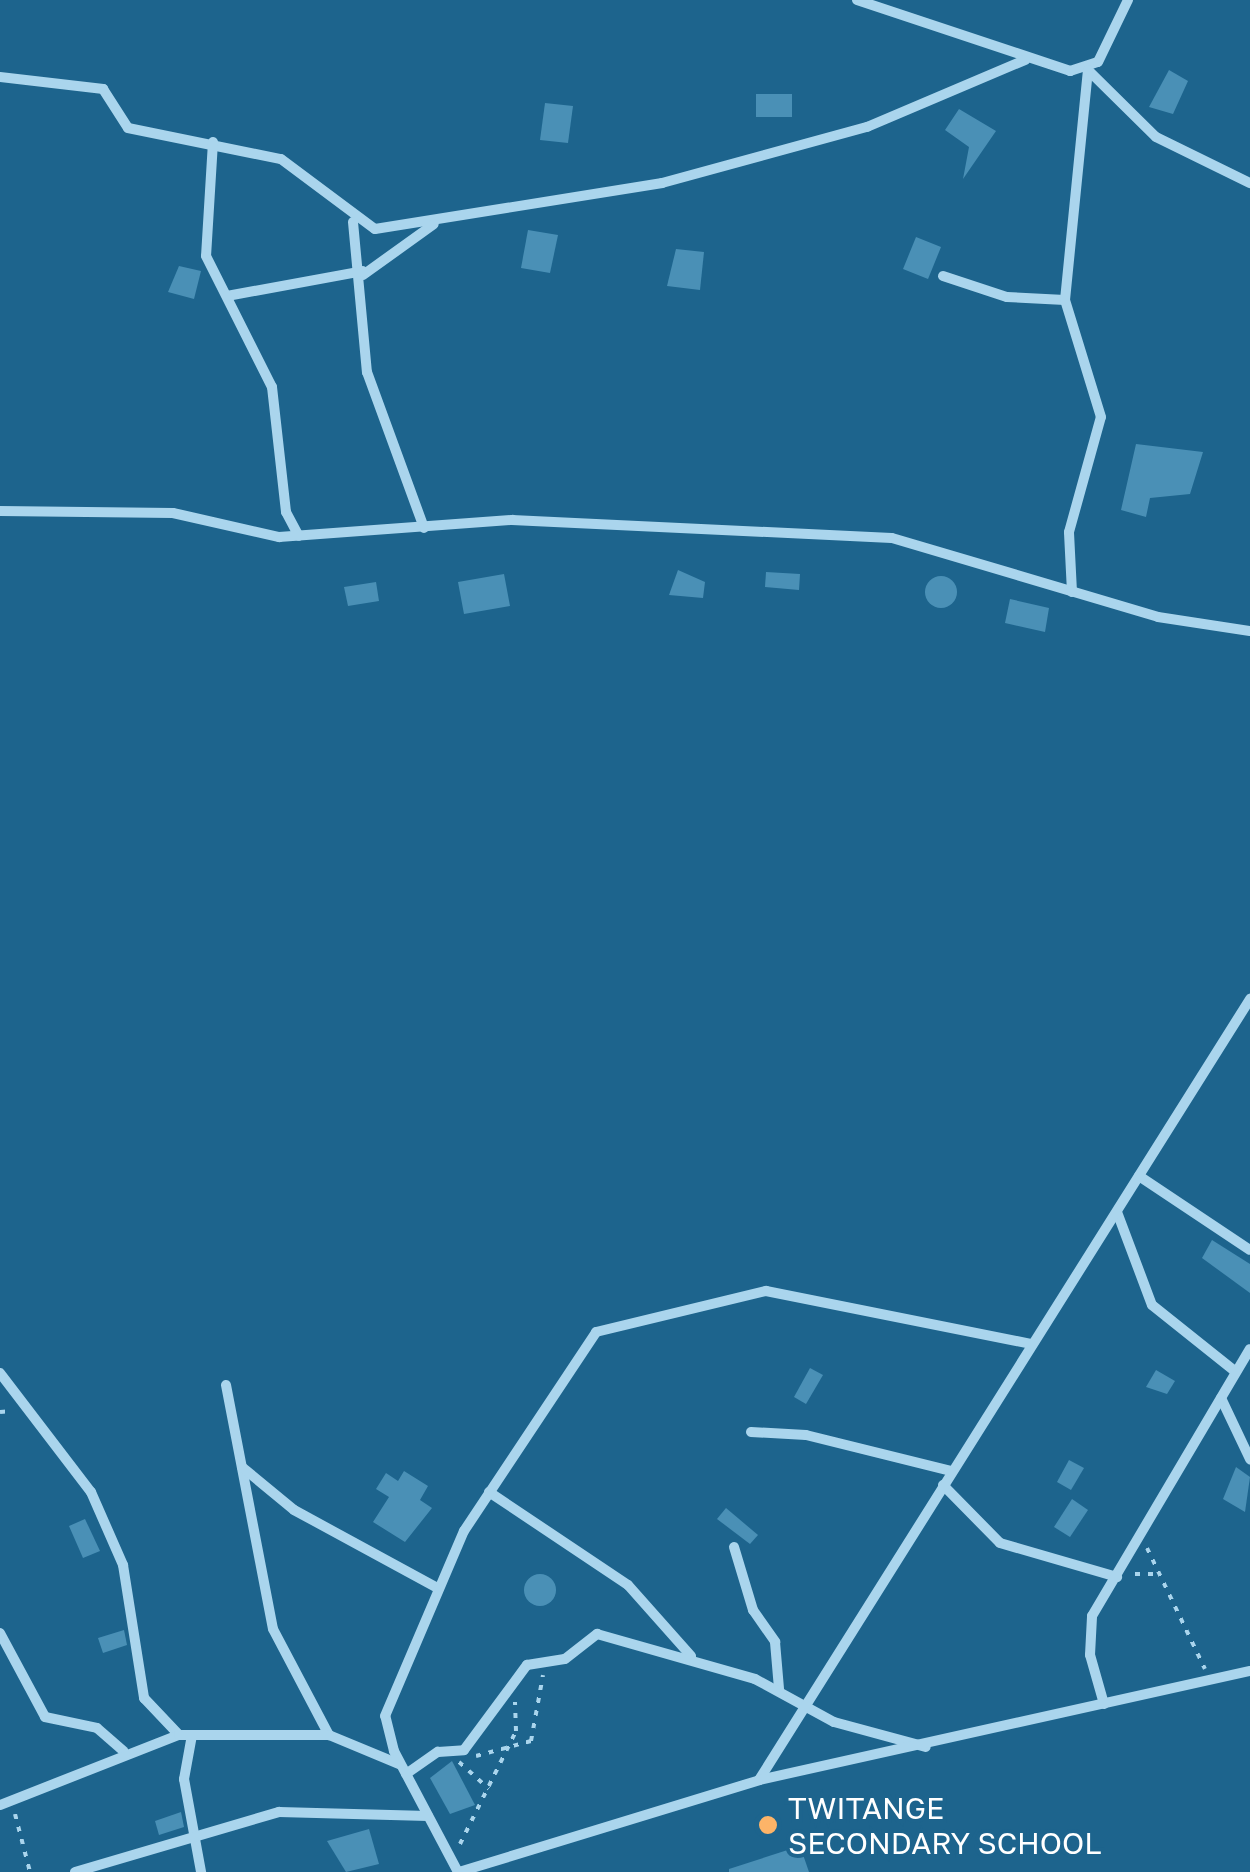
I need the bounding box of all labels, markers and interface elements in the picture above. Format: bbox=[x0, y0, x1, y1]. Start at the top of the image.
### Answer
place label: TWITANGE SECONDARY SCHOOL bbox=[788, 1790, 1101, 1860]
marker: TWITANGE SECONDARY SCHOOL bbox=[757, 1814, 779, 1836]

